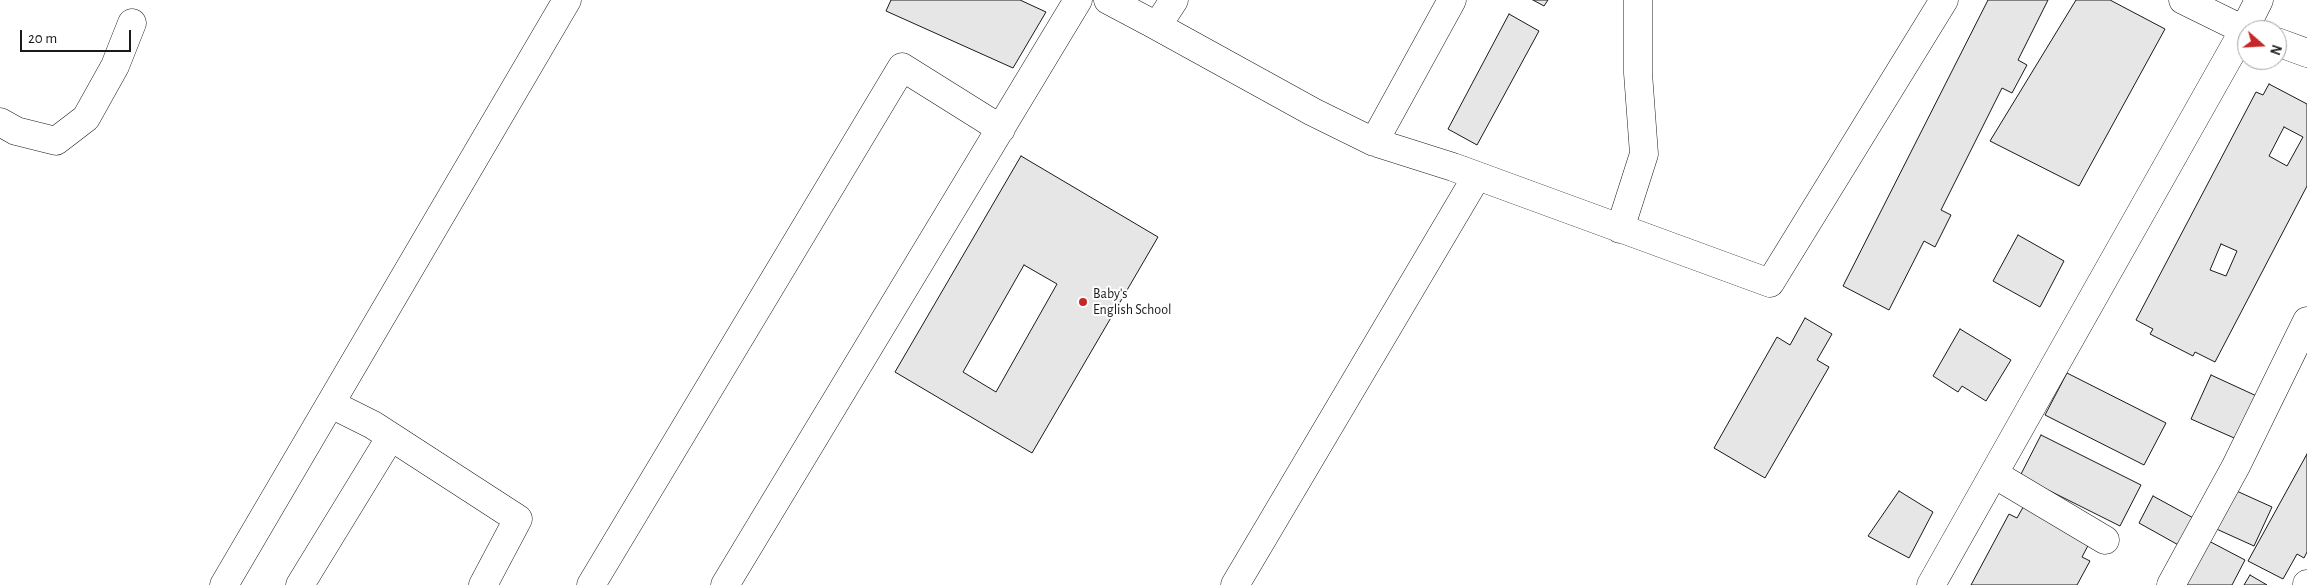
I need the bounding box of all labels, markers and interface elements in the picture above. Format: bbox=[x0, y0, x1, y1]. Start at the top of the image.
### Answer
scale bar bbox=[22, 20, 134, 52]
north arrow bbox=[2237, 20, 2287, 70]
text: 20 m bbox=[28, 31, 57, 46]
text: N bbox=[2267, 43, 2283, 56]
place label: Baby's English School bbox=[1093, 286, 1171, 318]
marker: Baby's English School bbox=[1077, 296, 1089, 308]

